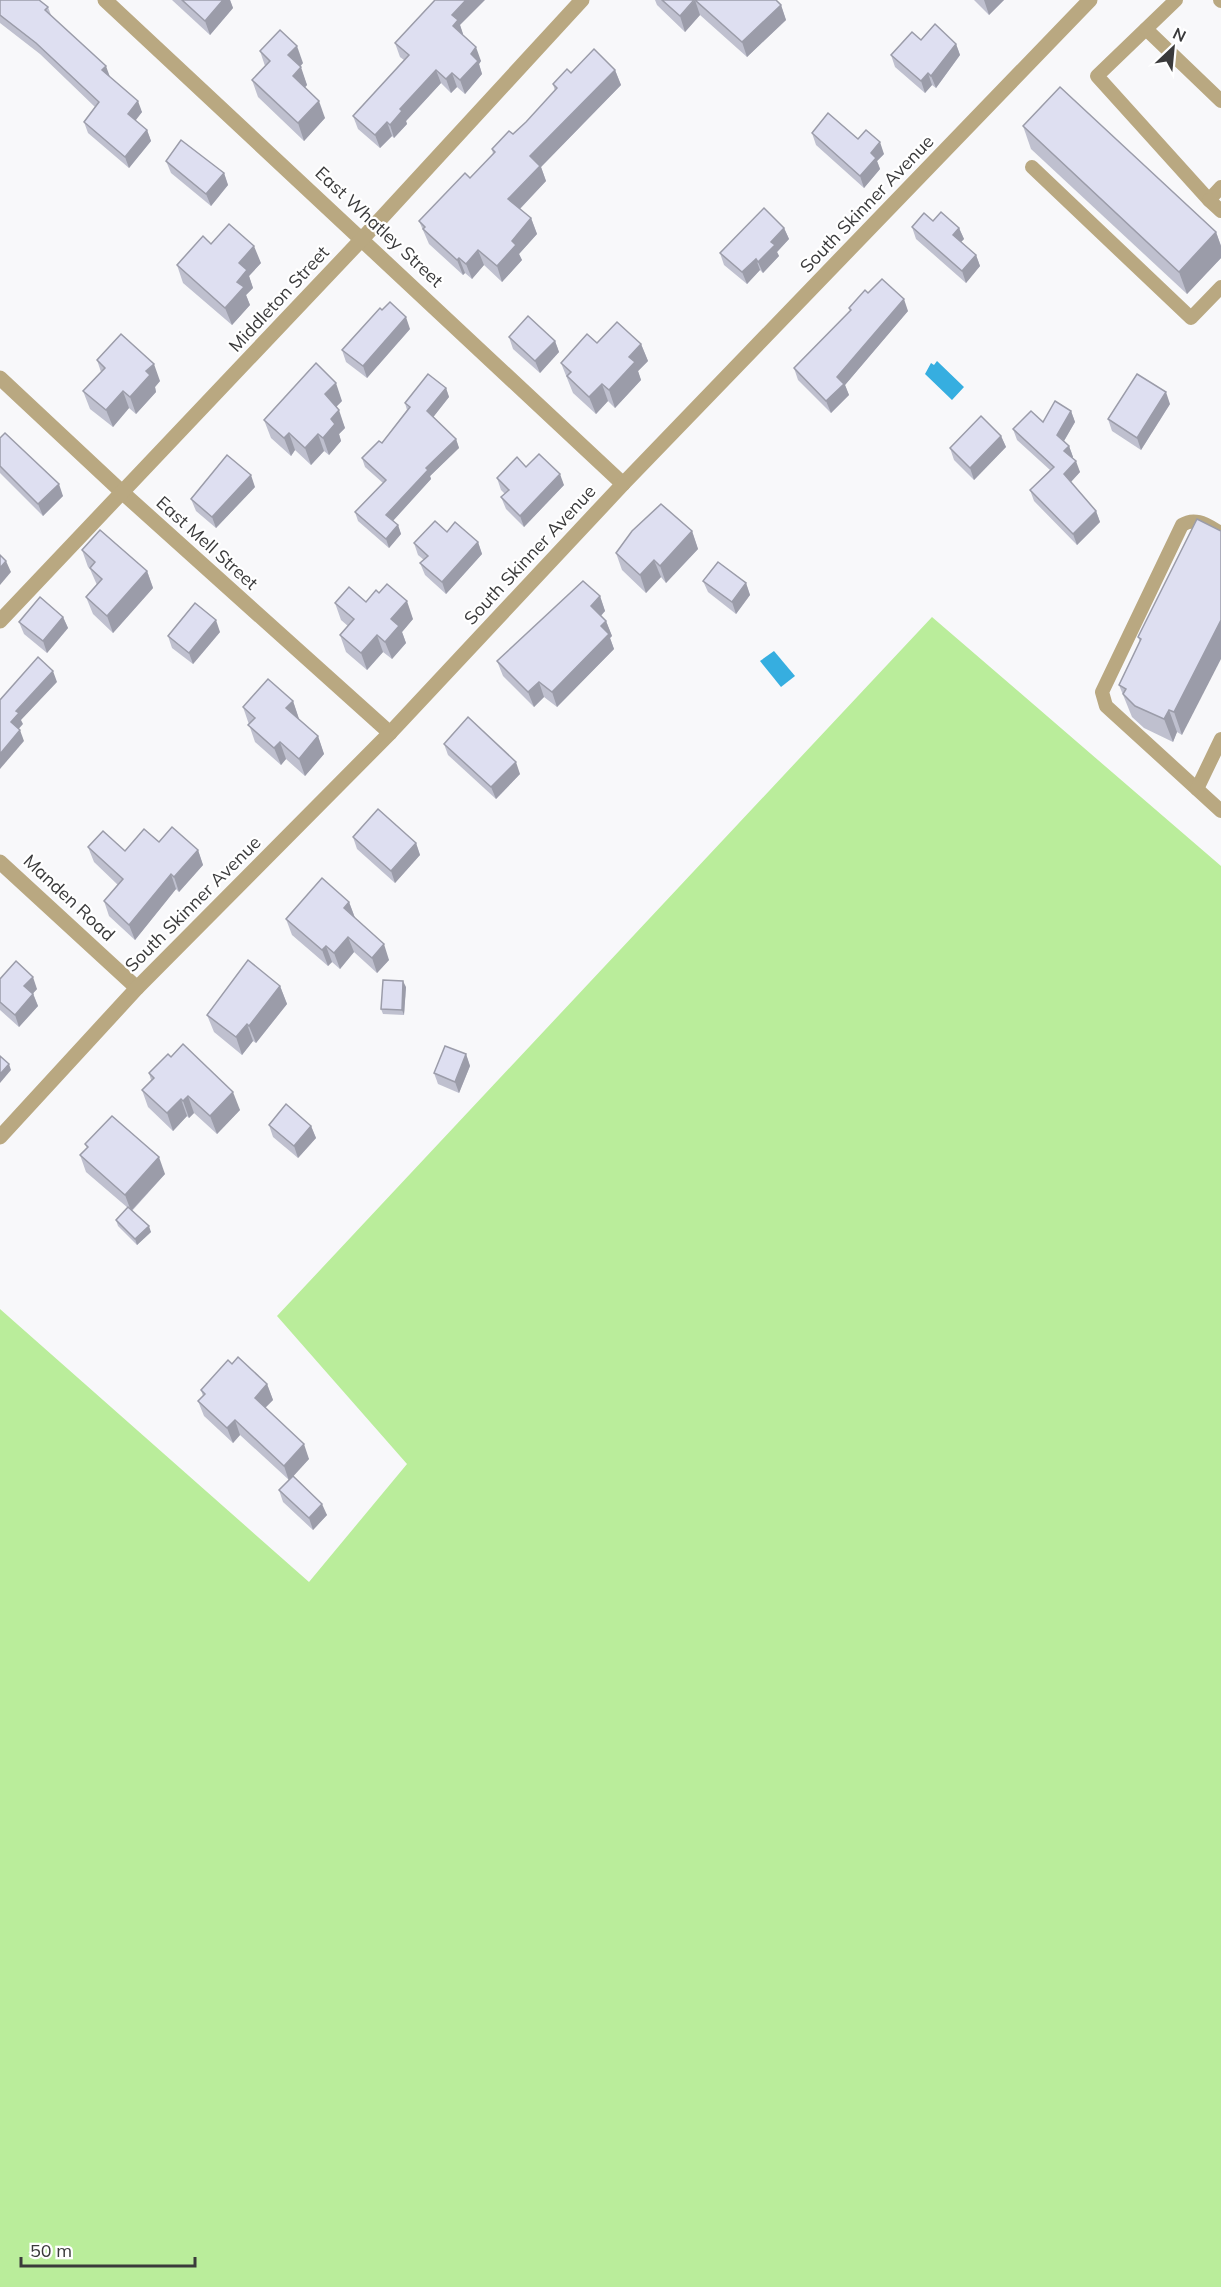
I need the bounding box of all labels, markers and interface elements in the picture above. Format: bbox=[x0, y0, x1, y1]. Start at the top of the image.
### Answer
north arrow bbox=[1143, 18, 1203, 78]
text: N bbox=[1170, 23, 1189, 46]
street label: South Skinner Avenue bbox=[795, 130, 938, 277]
street label: East Whatley Street bbox=[311, 161, 448, 292]
street label: Middleton Street bbox=[224, 241, 334, 357]
street label: South Skinner Avenue bbox=[459, 480, 600, 629]
street label: East Mell Street bbox=[152, 491, 263, 594]
street label: South Skinner Avenue bbox=[120, 831, 265, 976]
street label: Manden Road bbox=[19, 849, 120, 946]
scale bar bbox=[21, 2230, 195, 2268]
text: 50 m bbox=[30, 2239, 72, 2262]

